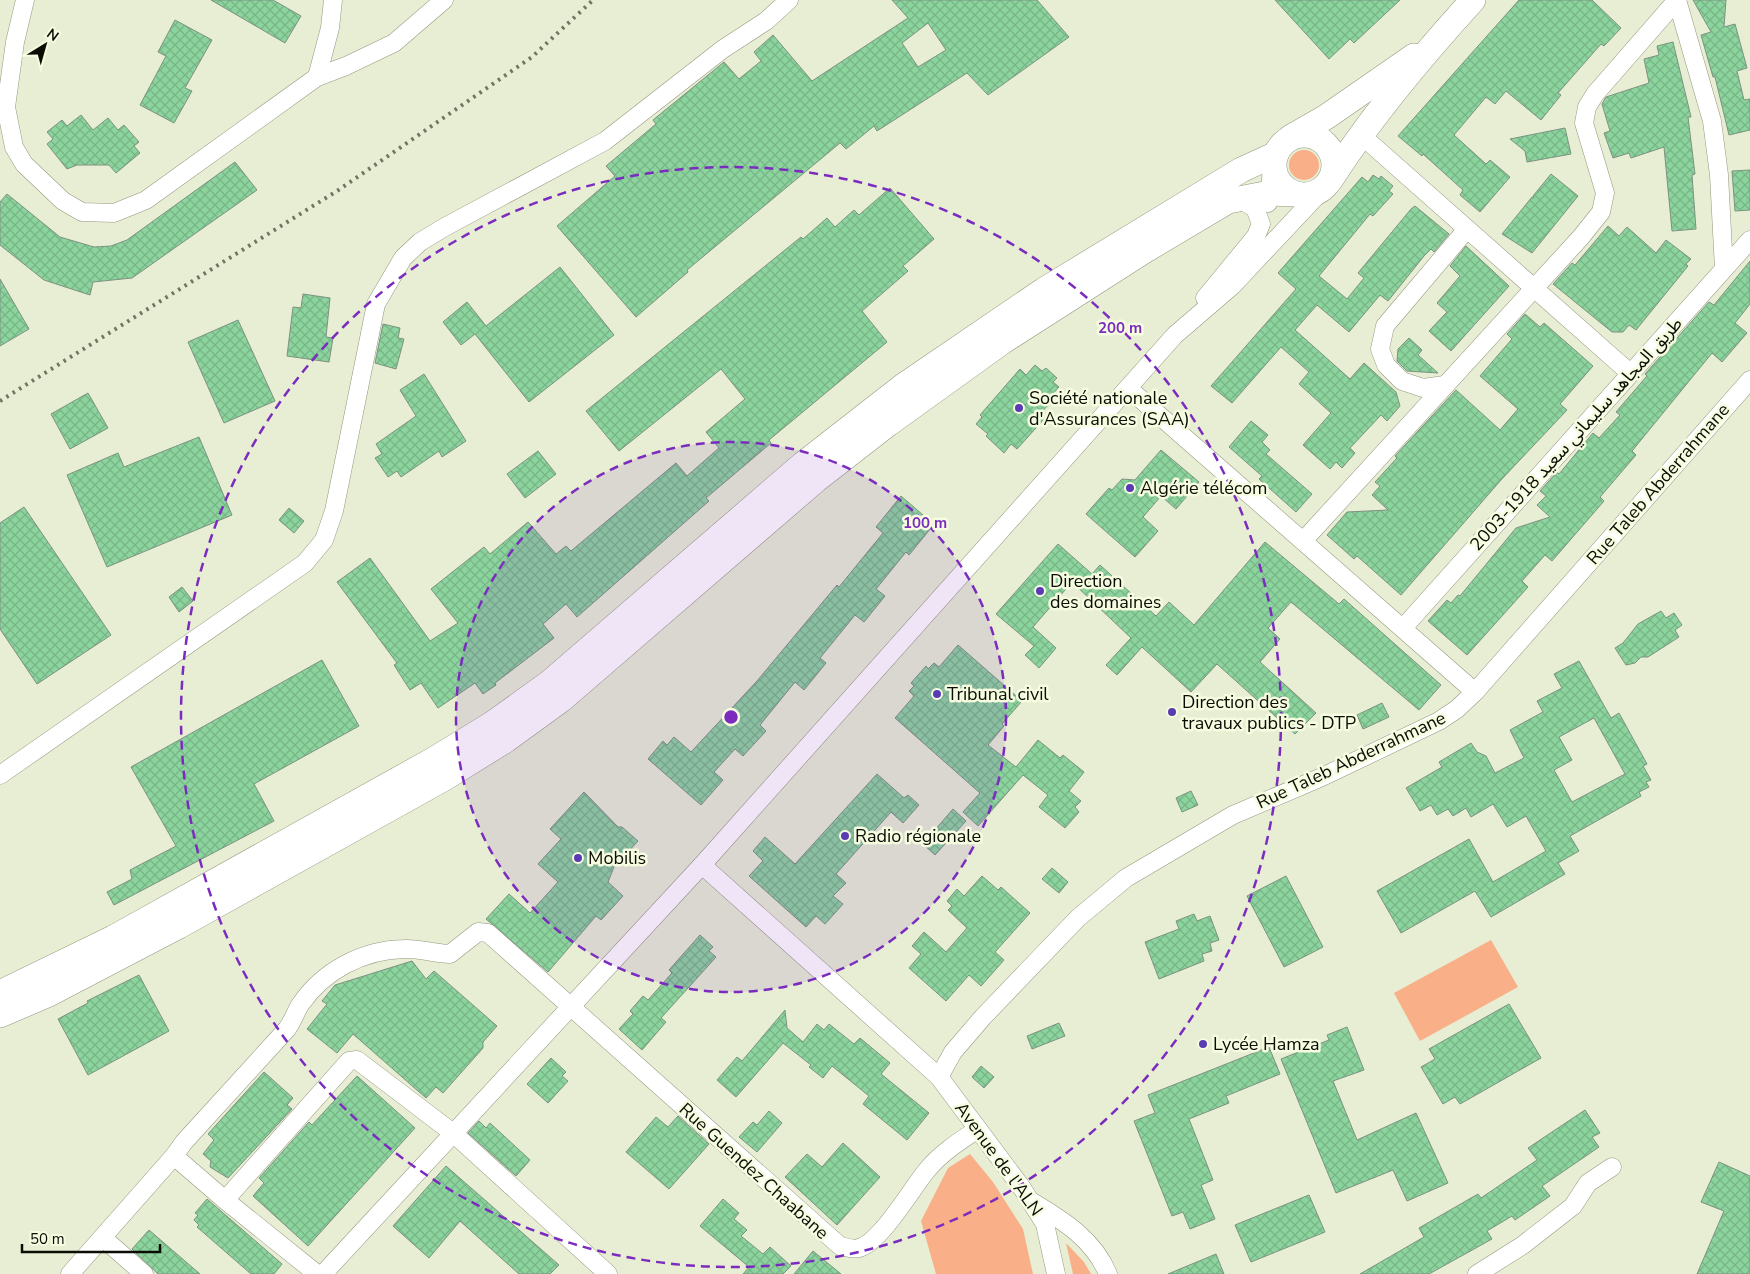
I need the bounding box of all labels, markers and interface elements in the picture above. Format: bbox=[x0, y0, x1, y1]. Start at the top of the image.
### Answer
north arrow bbox=[20, 20, 70, 70]
text: N bbox=[43, 24, 62, 46]
street label: طريق المجاهد سليماني سعيد 1918-2003 bbox=[1464, 312, 1688, 557]
text: 200 m bbox=[1098, 318, 1142, 338]
place label: Société nationale d'Assurances (SAA) bbox=[1029, 386, 1190, 431]
street label: Rue Taleb Abderrahmane bbox=[1581, 398, 1735, 570]
marker: Société nationale d'Assurances (SAA) bbox=[1013, 402, 1025, 414]
place label: Algérie télécom bbox=[1140, 476, 1267, 500]
marker: Algérie télécom bbox=[1124, 482, 1136, 494]
text: 100 m bbox=[903, 513, 947, 533]
place label: Direction des domaines bbox=[1050, 569, 1161, 614]
marker: Direction des domaines bbox=[1034, 585, 1046, 597]
place label: Tribunal civil bbox=[947, 682, 1049, 706]
marker: Tribunal civil bbox=[931, 688, 943, 700]
place label: Direction des travaux publics - DTP bbox=[1182, 690, 1356, 735]
marker: Direction des travaux publics - DTP bbox=[1166, 706, 1178, 718]
street label: Rue Taleb Abderrahmane bbox=[1252, 706, 1450, 814]
centre of rings bbox=[722, 708, 740, 726]
place label: Radio régionale bbox=[855, 824, 981, 848]
marker: Radio régionale bbox=[839, 830, 851, 842]
place label: Mobilis bbox=[588, 846, 646, 870]
marker: Mobilis bbox=[572, 852, 584, 864]
place label: Lycée Hamza bbox=[1213, 1032, 1320, 1056]
marker: Lycée Hamza bbox=[1197, 1038, 1209, 1050]
street label: Rue Guendez Chaabane bbox=[674, 1097, 834, 1245]
street label: Avenue de l'ALN bbox=[949, 1097, 1049, 1221]
scale bar bbox=[22, 1222, 160, 1254]
text: 50 m bbox=[30, 1229, 65, 1249]

